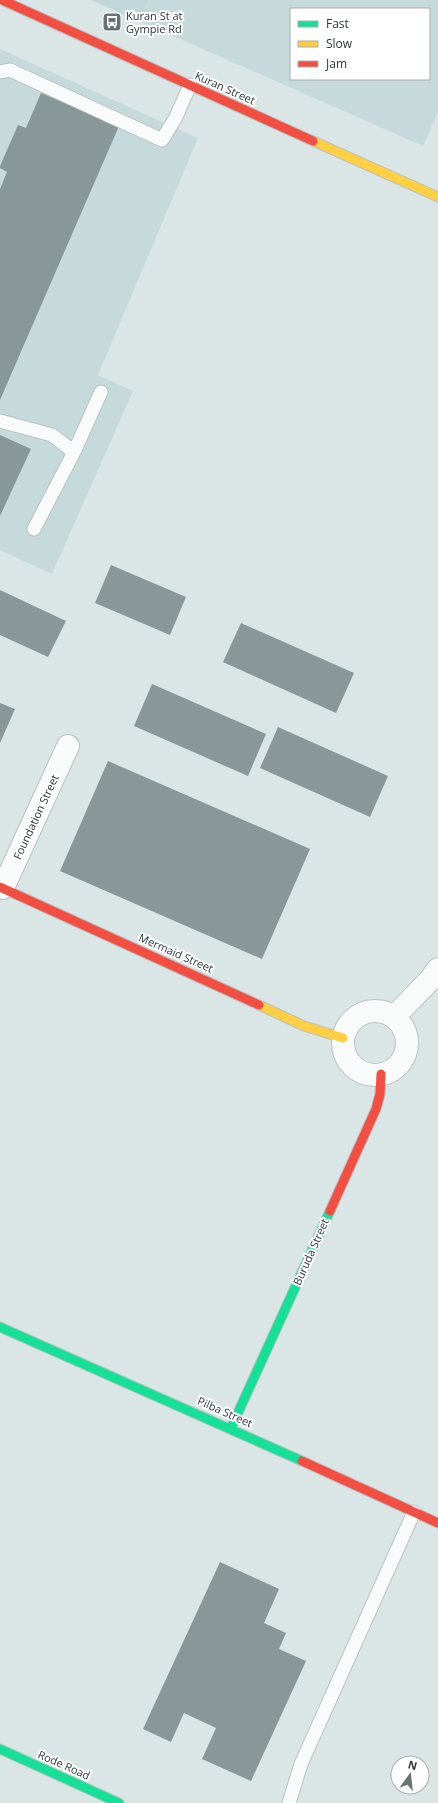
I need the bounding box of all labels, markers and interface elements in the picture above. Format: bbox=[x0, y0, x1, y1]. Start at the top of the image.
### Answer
place label: Kuran St at Gympie Rd bbox=[126, 8, 183, 36]
legend bbox=[290, 8, 430, 80]
bus stop icon: Kuran St at Gympie Rd bbox=[101, 11, 123, 33]
text: Fast bbox=[326, 15, 349, 32]
text: Slow bbox=[326, 35, 353, 52]
text: Jam bbox=[325, 55, 347, 72]
street label: Kuran Street bbox=[193, 68, 258, 108]
street label: Foundation Street bbox=[9, 772, 62, 862]
street label: Mermaid Street bbox=[137, 929, 216, 976]
street label: Buruda Street bbox=[289, 1216, 332, 1288]
street label: Pilba Street bbox=[195, 1393, 255, 1430]
street label: Rode Road bbox=[36, 1746, 93, 1783]
north arrow bbox=[390, 1755, 430, 1795]
text: N bbox=[406, 1756, 419, 1773]

